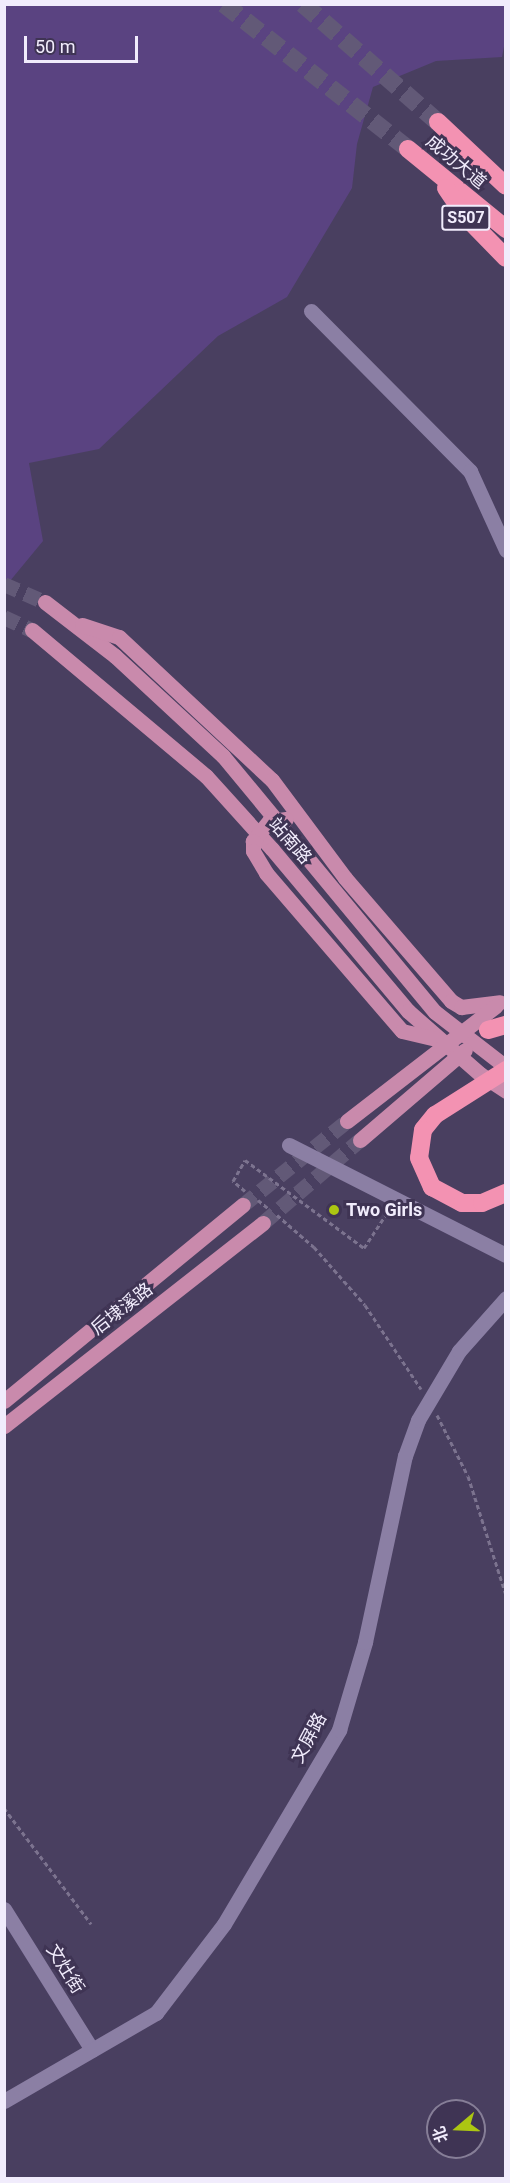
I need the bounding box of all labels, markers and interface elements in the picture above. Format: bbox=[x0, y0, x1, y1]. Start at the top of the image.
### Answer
scale bar bbox=[27, 24, 141, 62]
text: 50 m bbox=[35, 36, 75, 57]
street label: 成功大道 bbox=[421, 131, 491, 193]
road number: S507 bbox=[440, 205, 492, 231]
street label: 站南路 bbox=[264, 814, 316, 868]
place label: Two Girls bbox=[346, 1199, 422, 1221]
marker: Two Girls bbox=[327, 1203, 341, 1217]
street label: 后埭溪路 bbox=[87, 1278, 157, 1340]
street label: 文屏路 bbox=[287, 1709, 331, 1767]
street label: 文灶街 bbox=[42, 1940, 88, 1998]
north arrow bbox=[426, 2099, 486, 2159]
text: 北 bbox=[429, 2124, 452, 2145]

